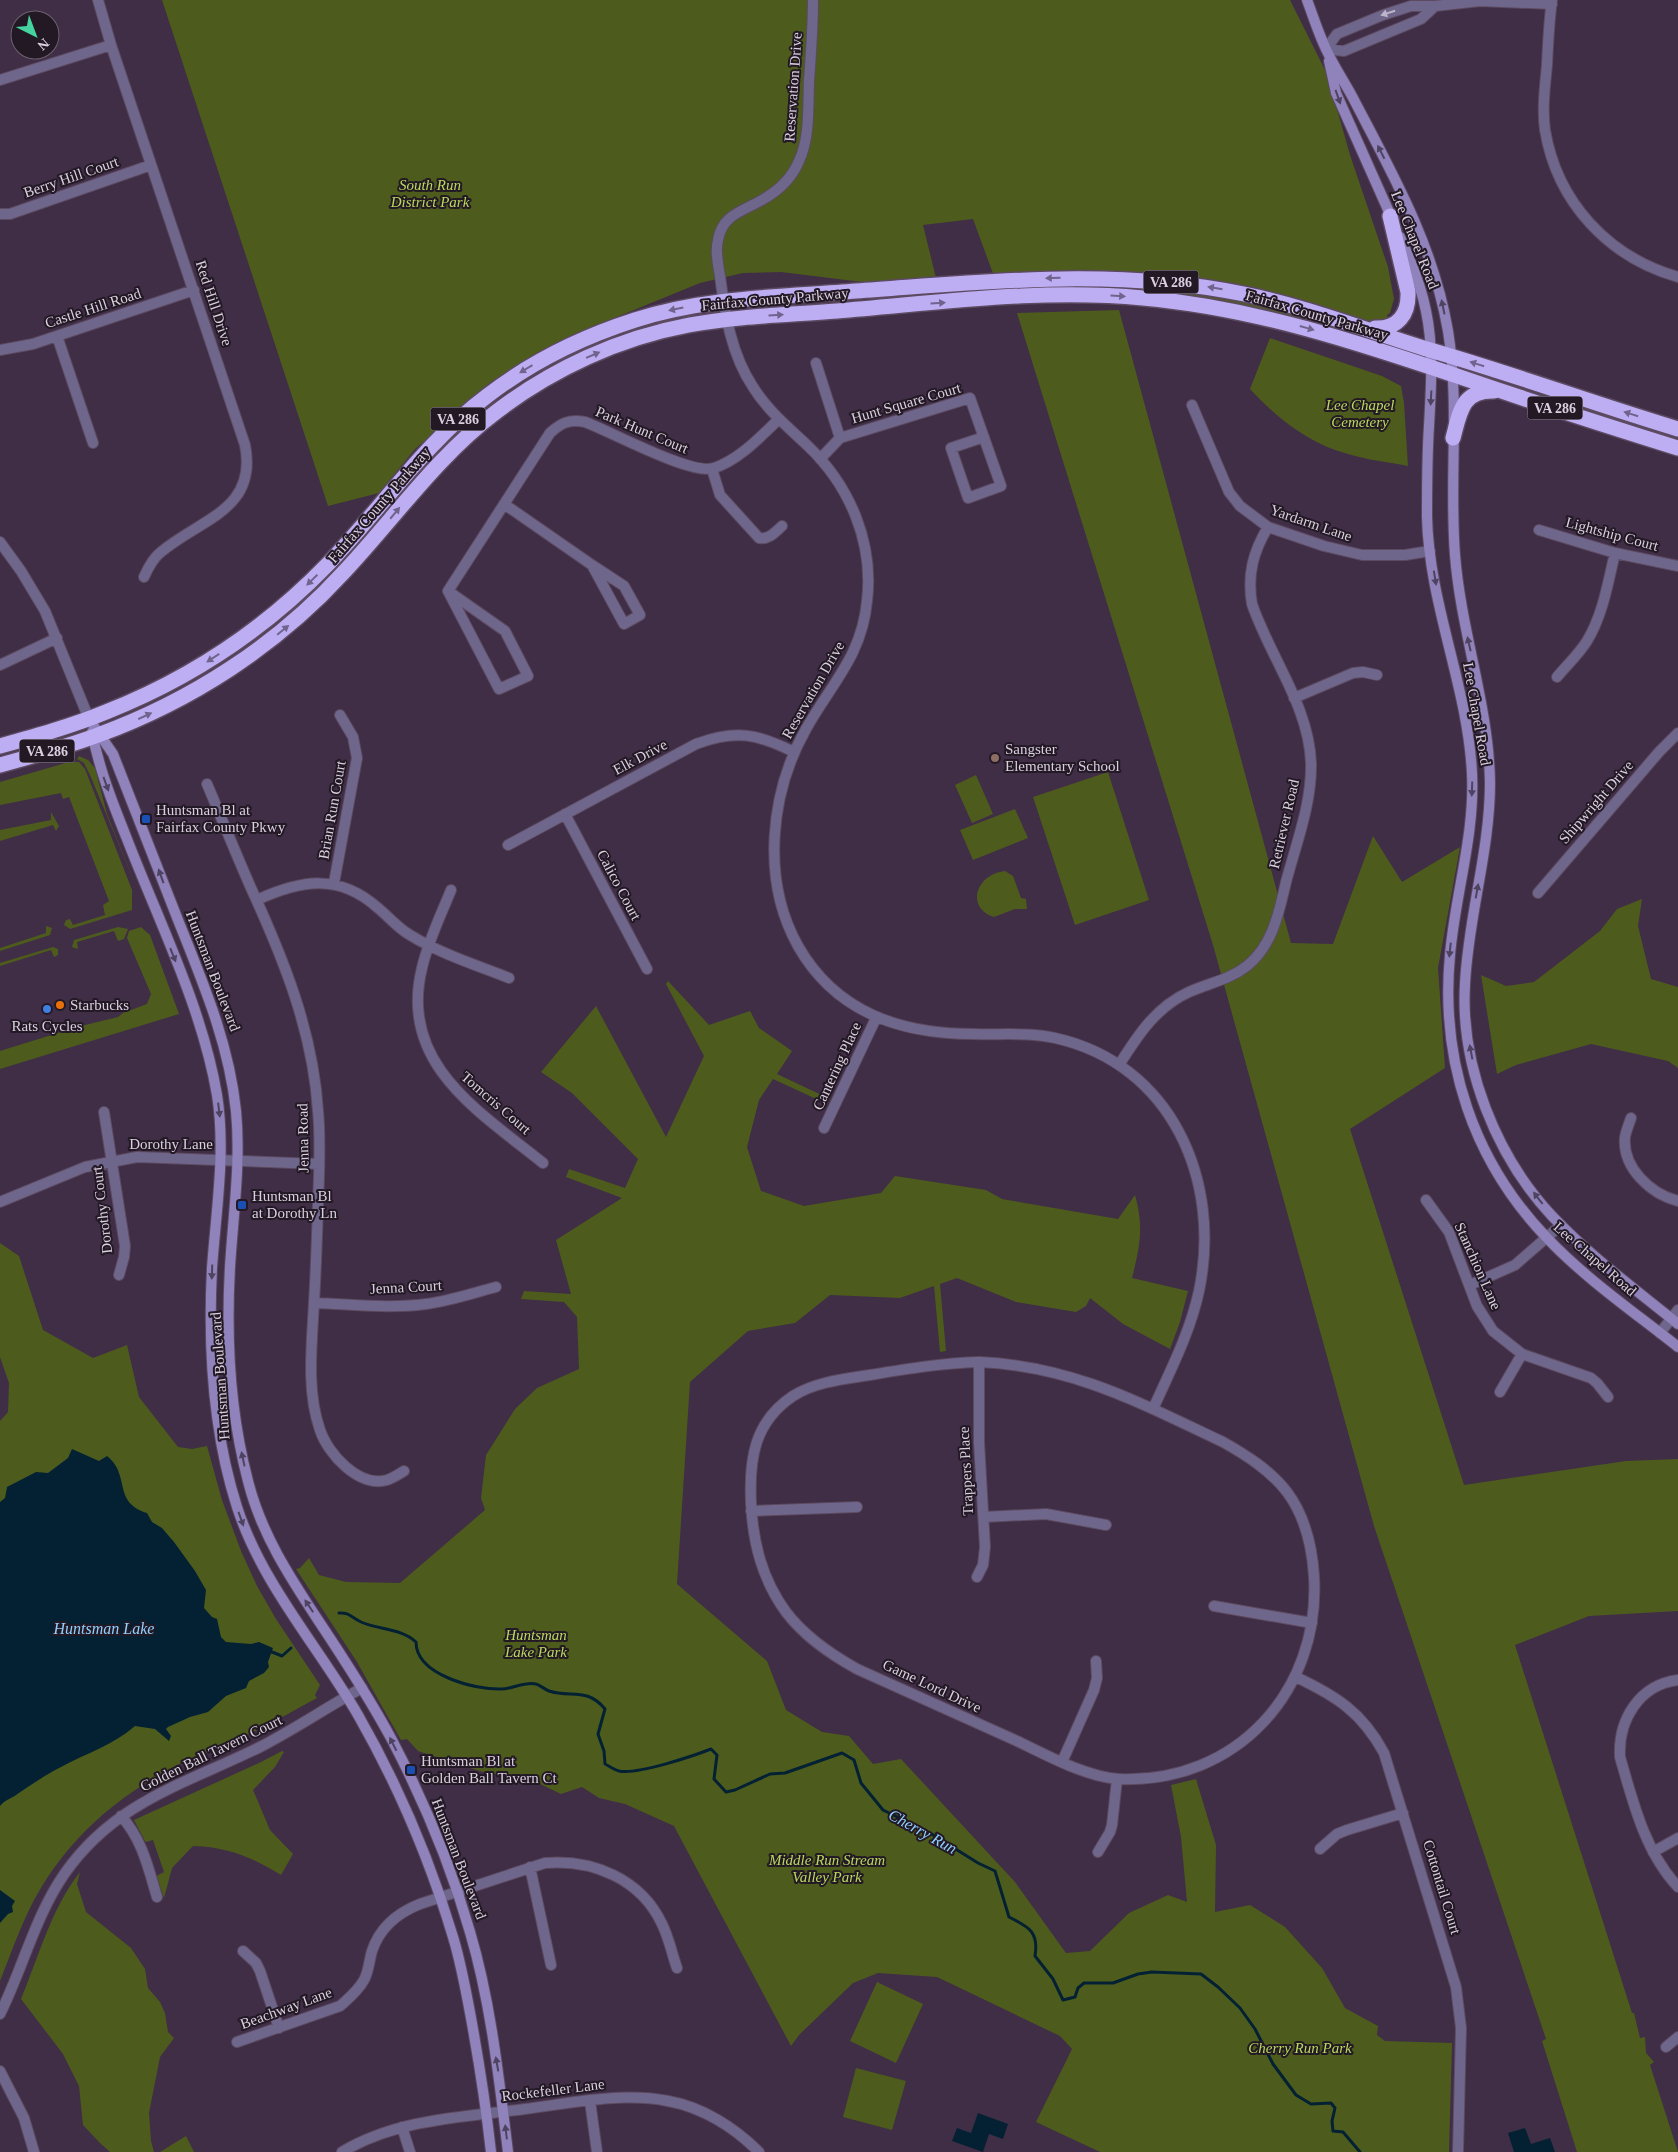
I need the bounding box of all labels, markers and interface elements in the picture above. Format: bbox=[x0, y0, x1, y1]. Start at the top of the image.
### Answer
north arrow bbox=[10, 10, 60, 60]
one-way arrow bbox=[1380, 10, 1395, 18]
street label: Reservation Drive bbox=[781, 31, 805, 142]
text: N bbox=[35, 35, 52, 53]
one-way arrow bbox=[1335, 89, 1342, 104]
one-way arrow bbox=[1377, 145, 1385, 160]
street label: Berry Hill Court bbox=[22, 153, 121, 201]
park label: South Run District Park bbox=[390, 177, 470, 210]
street label: Lee Chapel Road bbox=[1388, 189, 1442, 292]
street label: Red Hill Drive bbox=[193, 258, 235, 348]
road number: VA 286 bbox=[1144, 270, 1198, 294]
one-way arrow bbox=[1045, 274, 1061, 282]
one-way arrow bbox=[1207, 284, 1223, 292]
street label: Castle Hill Road bbox=[43, 285, 143, 331]
street label: Fairfax County Parkway bbox=[701, 285, 850, 313]
street label: Fairfax County Parkway bbox=[1244, 287, 1391, 343]
one-way arrow bbox=[1110, 292, 1126, 300]
one-way arrow bbox=[931, 299, 947, 307]
one-way arrow bbox=[1439, 299, 1447, 315]
one-way arrow bbox=[668, 306, 684, 314]
one-way arrow bbox=[769, 311, 785, 319]
one-way arrow bbox=[1299, 324, 1314, 332]
one-way arrow bbox=[586, 351, 601, 359]
one-way arrow bbox=[1469, 359, 1484, 367]
one-way arrow bbox=[519, 365, 532, 374]
street label: Hunt Square Court bbox=[849, 379, 963, 426]
one-way arrow bbox=[1426, 391, 1434, 407]
road number: VA 286 bbox=[1528, 396, 1582, 419]
park label: Lee Chapel Cemetery bbox=[1325, 397, 1394, 430]
street label: Park Hunt Court bbox=[593, 403, 692, 457]
road number: VA 286 bbox=[430, 408, 486, 430]
one-way arrow bbox=[1624, 410, 1639, 417]
street label: Fairfax County Parkway bbox=[325, 444, 434, 566]
street label: Yardarm Lane bbox=[1268, 502, 1354, 545]
one-way arrow bbox=[389, 508, 401, 520]
street label: Lightship Court bbox=[1564, 514, 1661, 554]
one-way arrow bbox=[1431, 570, 1439, 586]
one-way arrow bbox=[306, 574, 318, 586]
one-way arrow bbox=[276, 625, 289, 636]
one-way arrow bbox=[1465, 636, 1473, 651]
street label: Reservation Drive bbox=[779, 638, 847, 741]
one-way arrow bbox=[207, 654, 220, 663]
street label: Lee Chapel Road bbox=[1460, 661, 1494, 767]
one-way arrow bbox=[138, 711, 152, 719]
street label: Elk Drive bbox=[610, 736, 670, 778]
road number: VA 286 bbox=[20, 739, 74, 762]
place label: Sangster Elementary School bbox=[1005, 741, 1120, 774]
marker: Sangster Elementary School bbox=[989, 752, 1001, 764]
street label: Shipwright Drive bbox=[1556, 757, 1637, 847]
street label: Brian Run Court bbox=[315, 759, 349, 861]
one-way arrow bbox=[102, 777, 110, 792]
street label: Retriever Road bbox=[1266, 777, 1302, 870]
one-way arrow bbox=[1468, 781, 1476, 797]
place label: Huntsman Bl at Fairfax County Pkwy bbox=[156, 802, 286, 835]
marker: Huntsman Bl at Fairfax County Pkwy bbox=[140, 813, 152, 825]
street label: Calico Court bbox=[594, 847, 645, 924]
one-way arrow bbox=[157, 868, 165, 883]
one-way arrow bbox=[1473, 882, 1481, 898]
street label: Huntsman Boulevard bbox=[183, 908, 244, 1034]
one-way arrow bbox=[1446, 942, 1454, 958]
one-way arrow bbox=[169, 948, 177, 963]
place label: Starbucks bbox=[70, 997, 129, 1013]
marker: Starbucks bbox=[54, 999, 66, 1011]
marker: Rats Cycles bbox=[41, 1003, 53, 1015]
place label: Rats Cycles bbox=[11, 1018, 83, 1034]
street label: Cantering Place bbox=[810, 1019, 865, 1113]
one-way arrow bbox=[1466, 1044, 1474, 1060]
street label: Tomcris Court bbox=[458, 1068, 535, 1138]
one-way arrow bbox=[215, 1102, 223, 1118]
street label: Jenna Road bbox=[294, 1103, 312, 1173]
street label: Dorothy Lane bbox=[129, 1136, 213, 1152]
street label: Dorothy Court bbox=[89, 1165, 115, 1255]
place label: Huntsman Bl at Dorothy Ln bbox=[252, 1188, 337, 1221]
one-way arrow bbox=[1532, 1192, 1543, 1205]
marker: Huntsman Bl at Dorothy Ln bbox=[236, 1199, 248, 1211]
street label: Lee Chapel Road bbox=[1550, 1219, 1640, 1300]
street label: Stanchion Lane bbox=[1452, 1220, 1505, 1312]
one-way arrow bbox=[208, 1264, 216, 1280]
street label: Jenna Court bbox=[370, 1277, 443, 1297]
street label: Huntsman Boulevard bbox=[208, 1311, 232, 1440]
street label: Trappers Place bbox=[956, 1426, 976, 1516]
one-way arrow bbox=[239, 1451, 247, 1466]
one-way arrow bbox=[237, 1512, 245, 1527]
one-way arrow bbox=[304, 1599, 313, 1613]
water label: Huntsman Lake bbox=[53, 1620, 154, 1637]
park label: Huntsman Lake Park bbox=[504, 1627, 567, 1660]
street label: Game Lord Drive bbox=[880, 1656, 984, 1716]
street label: Golden Ball Tavern Court bbox=[138, 1711, 285, 1794]
one-way arrow bbox=[389, 1737, 397, 1751]
place label: Huntsman Bl at Golden Ball Tavern Ct bbox=[421, 1753, 558, 1786]
marker: Huntsman Bl at Golden Ball Tavern Ct bbox=[405, 1764, 417, 1776]
street label: Huntsman Boulevard bbox=[429, 1796, 490, 1922]
water label: Cherry Run bbox=[885, 1806, 960, 1858]
street label: Cottontail Court bbox=[1420, 1838, 1464, 1937]
park label: Middle Run Stream Valley Park bbox=[768, 1852, 885, 1885]
street label: Beachway Lane bbox=[238, 1984, 334, 2032]
park label: Cherry Run Park bbox=[1248, 2040, 1352, 2056]
one-way arrow bbox=[492, 2055, 500, 2071]
street label: Rockefeller Lane bbox=[501, 2076, 606, 2104]
one-way arrow bbox=[502, 2124, 510, 2140]

